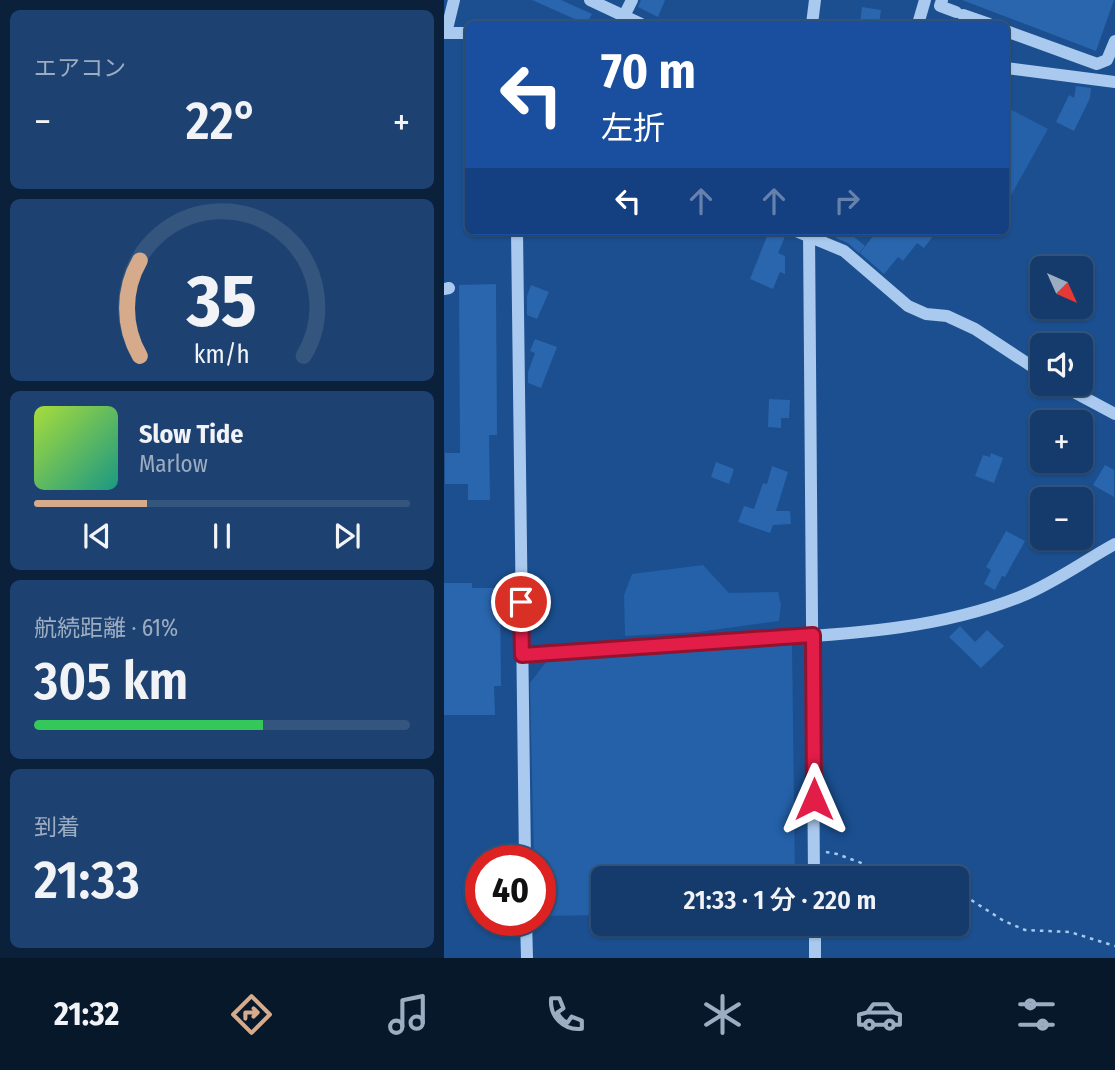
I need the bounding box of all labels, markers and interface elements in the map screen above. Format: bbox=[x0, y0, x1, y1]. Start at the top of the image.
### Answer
text: 70 m bbox=[601, 42, 696, 101]
icon: left bbox=[486, 49, 577, 140]
text: エアコン bbox=[34, 54, 126, 82]
text: 22° bbox=[186, 90, 258, 153]
text: − bbox=[34, 99, 51, 145]
text: + bbox=[393, 99, 410, 145]
text: 左折 bbox=[601, 109, 665, 147]
icon: left bbox=[609, 182, 647, 220]
icon: ahead bbox=[682, 182, 720, 220]
icon: ahead bbox=[755, 182, 793, 220]
icon: right bbox=[828, 182, 866, 220]
north arrow bbox=[1030, 256, 1093, 318]
map controls bbox=[1030, 256, 1093, 550]
text: 35 bbox=[186, 258, 257, 345]
button: sound bbox=[1030, 333, 1093, 396]
text: km/h bbox=[194, 340, 250, 370]
button: + bbox=[1030, 410, 1093, 473]
text: Slow Tide bbox=[139, 419, 243, 450]
text: Marlow bbox=[139, 450, 208, 478]
button: − bbox=[1030, 487, 1093, 550]
icon: previous bbox=[78, 517, 116, 555]
icon: pause bbox=[203, 517, 241, 555]
icon: next bbox=[328, 517, 366, 555]
pin bbox=[491, 572, 551, 632]
icon: arrive bbox=[502, 583, 540, 621]
text: 航続距離 · 61% bbox=[34, 614, 178, 642]
text: 305 km bbox=[34, 650, 188, 713]
position arrow bbox=[777, 762, 851, 836]
text: 到着 bbox=[34, 813, 80, 841]
speed limit sign: 40 bbox=[465, 845, 556, 936]
text: 21:33 bbox=[34, 849, 140, 912]
text: 21:33 · 1 分 · 220 m bbox=[684, 885, 876, 916]
icon: directions bbox=[227, 990, 276, 1039]
icon: music bbox=[384, 990, 433, 1039]
icon: phone bbox=[541, 990, 590, 1039]
icon: climate bbox=[698, 990, 747, 1039]
icon: car bbox=[855, 990, 904, 1039]
icon: filters bbox=[1012, 990, 1061, 1039]
text: 21:32 bbox=[54, 995, 119, 1033]

